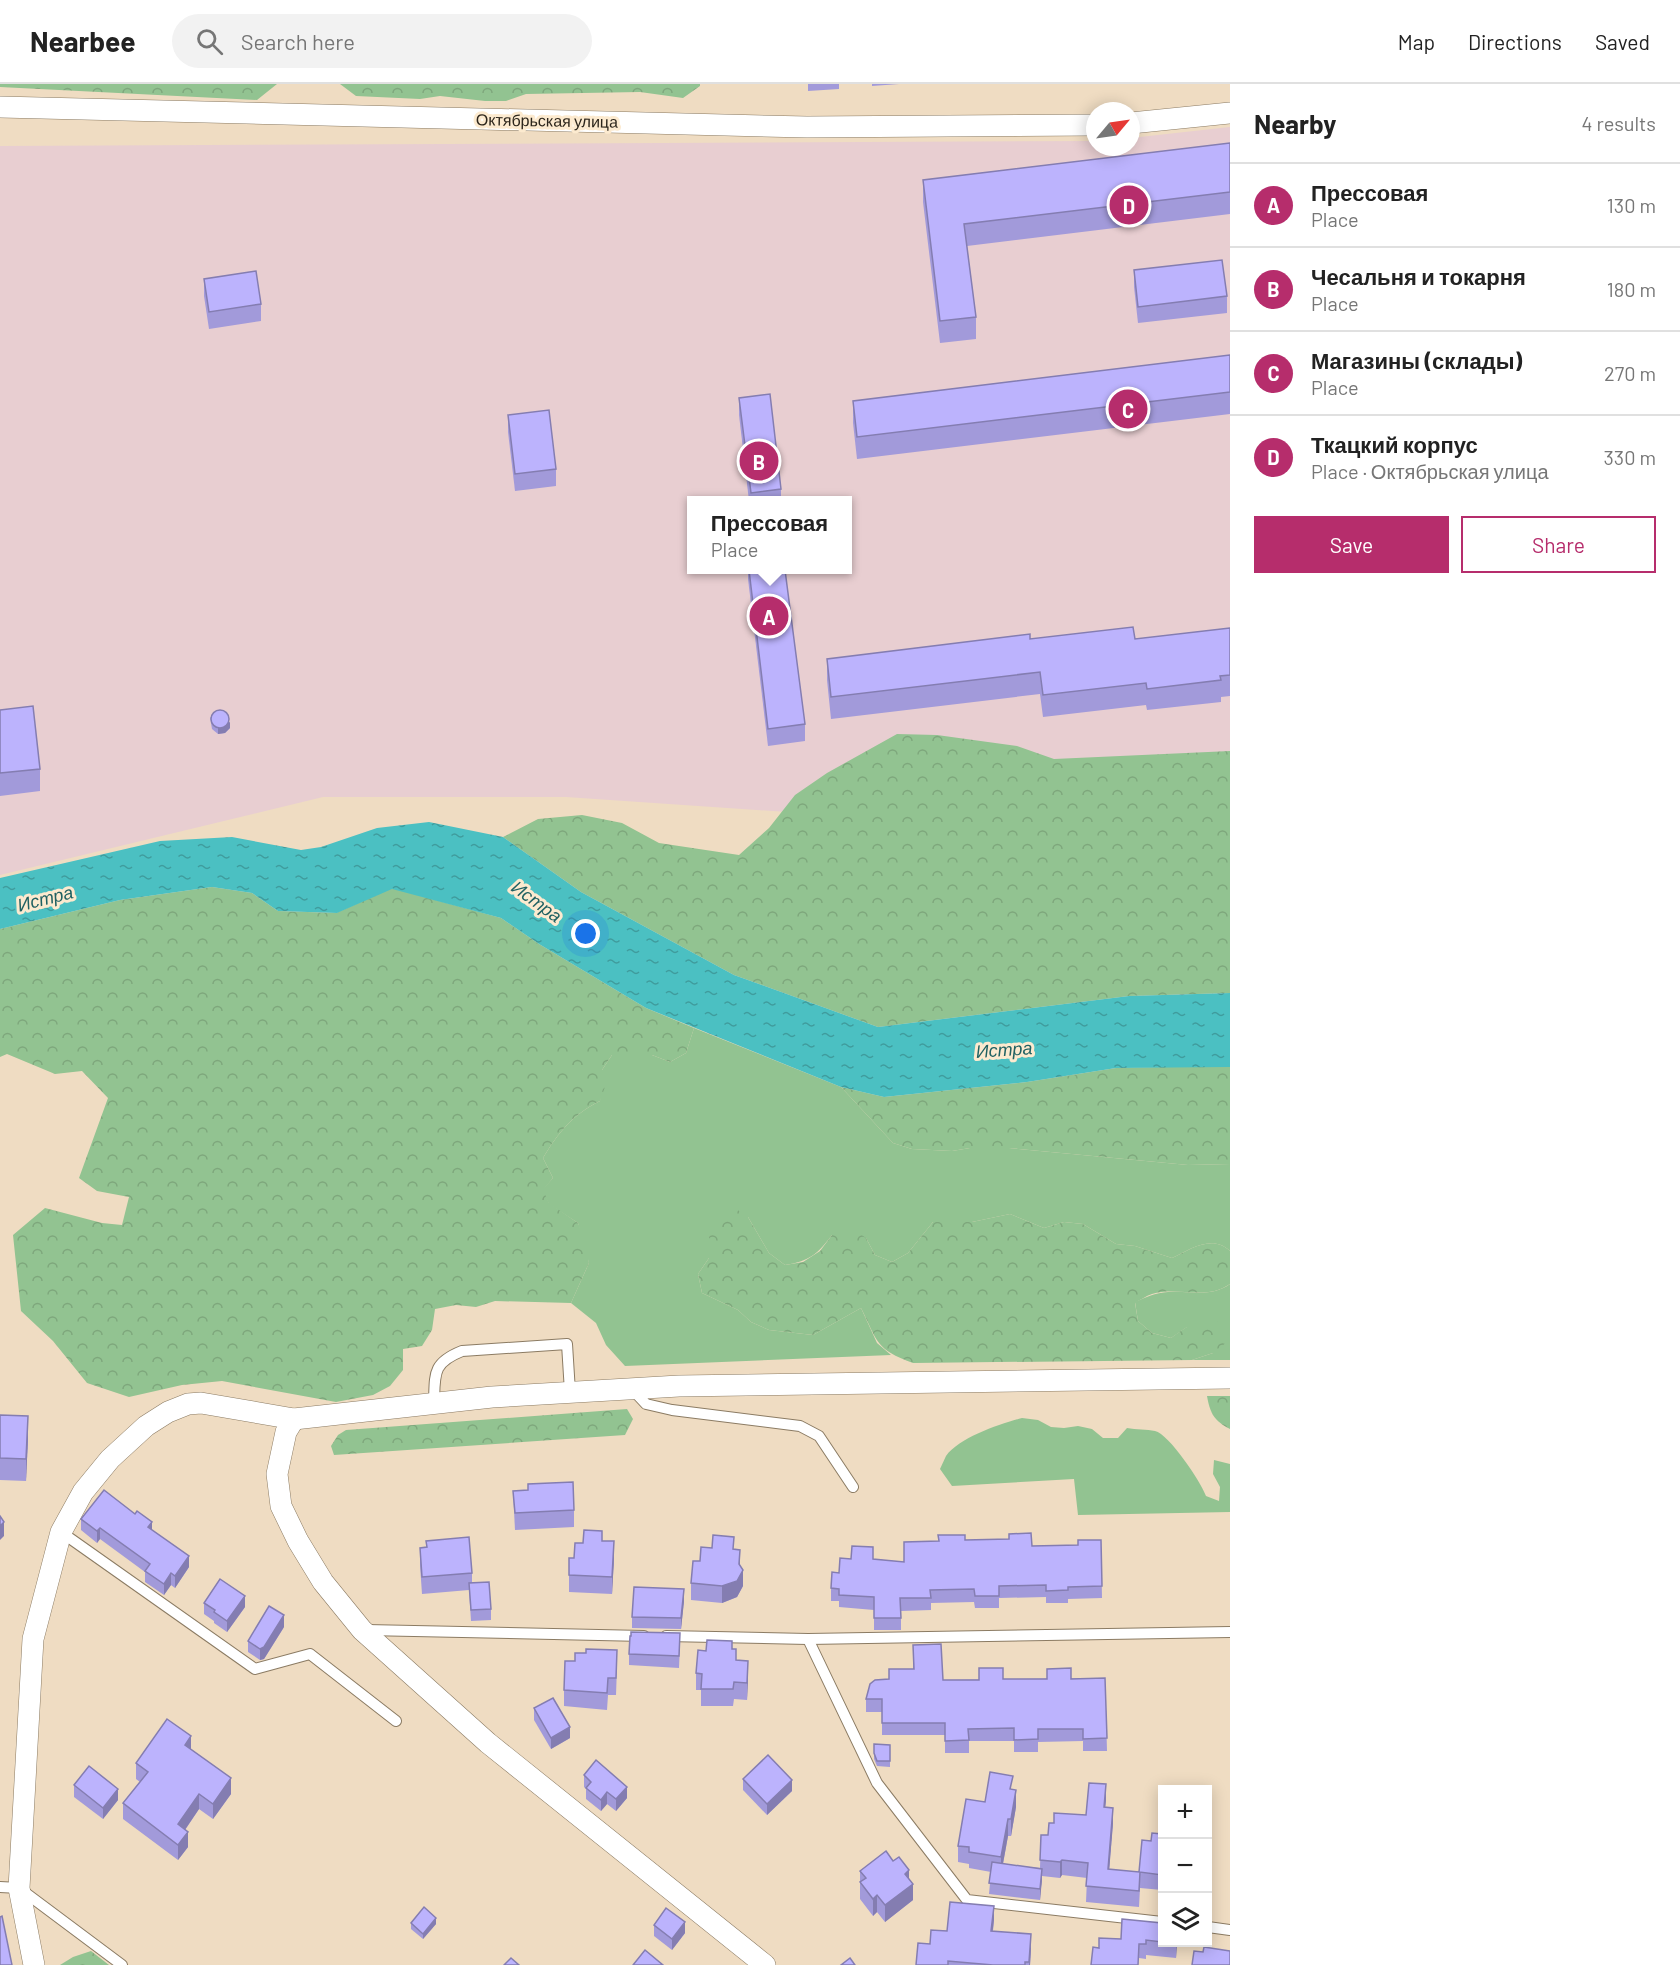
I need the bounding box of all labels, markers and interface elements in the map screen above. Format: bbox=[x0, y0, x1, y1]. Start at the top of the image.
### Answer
search box bbox=[172, 14, 592, 68]
text: Nearbee bbox=[30, 24, 136, 58]
icon: search bbox=[193, 25, 226, 58]
text: Search here bbox=[241, 28, 355, 54]
text: Map bbox=[1398, 29, 1435, 54]
text: Directions bbox=[1468, 29, 1562, 54]
text: Saved bbox=[1595, 29, 1650, 54]
north arrow bbox=[1086, 102, 1140, 156]
text: Nearby bbox=[1254, 108, 1336, 139]
street label: Октябрьская улица bbox=[476, 109, 618, 131]
text: 4 results bbox=[1581, 111, 1656, 135]
text: Прессовая bbox=[1311, 179, 1428, 205]
pin: D bbox=[1110, 182, 1148, 228]
text: A bbox=[1267, 193, 1280, 217]
text: 130 m bbox=[1607, 193, 1656, 217]
text: Place bbox=[1311, 207, 1359, 231]
text: Чесальня и токарня bbox=[1311, 263, 1526, 289]
text: B bbox=[1267, 277, 1280, 301]
text: 180 m bbox=[1607, 277, 1656, 301]
text: Place bbox=[1311, 291, 1359, 315]
text: Магазины (склады) bbox=[1311, 347, 1522, 373]
text: C bbox=[1267, 361, 1280, 385]
text: 270 m bbox=[1604, 361, 1656, 385]
text: Place bbox=[1311, 375, 1359, 399]
pin: C bbox=[1108, 386, 1148, 432]
text: Ткацкий корпус bbox=[1311, 431, 1478, 457]
pin: B bbox=[740, 438, 778, 484]
text: D bbox=[1267, 445, 1280, 469]
text: 330 m bbox=[1604, 445, 1656, 469]
text: Place · Октябрьская улица bbox=[1311, 459, 1549, 483]
popup bbox=[687, 496, 852, 574]
text: Прессовая bbox=[711, 509, 828, 535]
button: Save bbox=[1254, 516, 1449, 573]
button: Share bbox=[1461, 516, 1656, 573]
text: Place bbox=[711, 537, 758, 561]
pin: A bbox=[750, 594, 788, 638]
water label: Истра bbox=[508, 875, 566, 927]
water label: Истра bbox=[15, 880, 75, 916]
your location bbox=[571, 919, 600, 948]
water label: Истра bbox=[975, 1036, 1033, 1062]
map controls bbox=[1158, 1785, 1212, 1947]
button: + bbox=[1158, 1785, 1212, 1839]
button: − bbox=[1158, 1839, 1212, 1893]
button: layers bbox=[1158, 1893, 1212, 1947]

